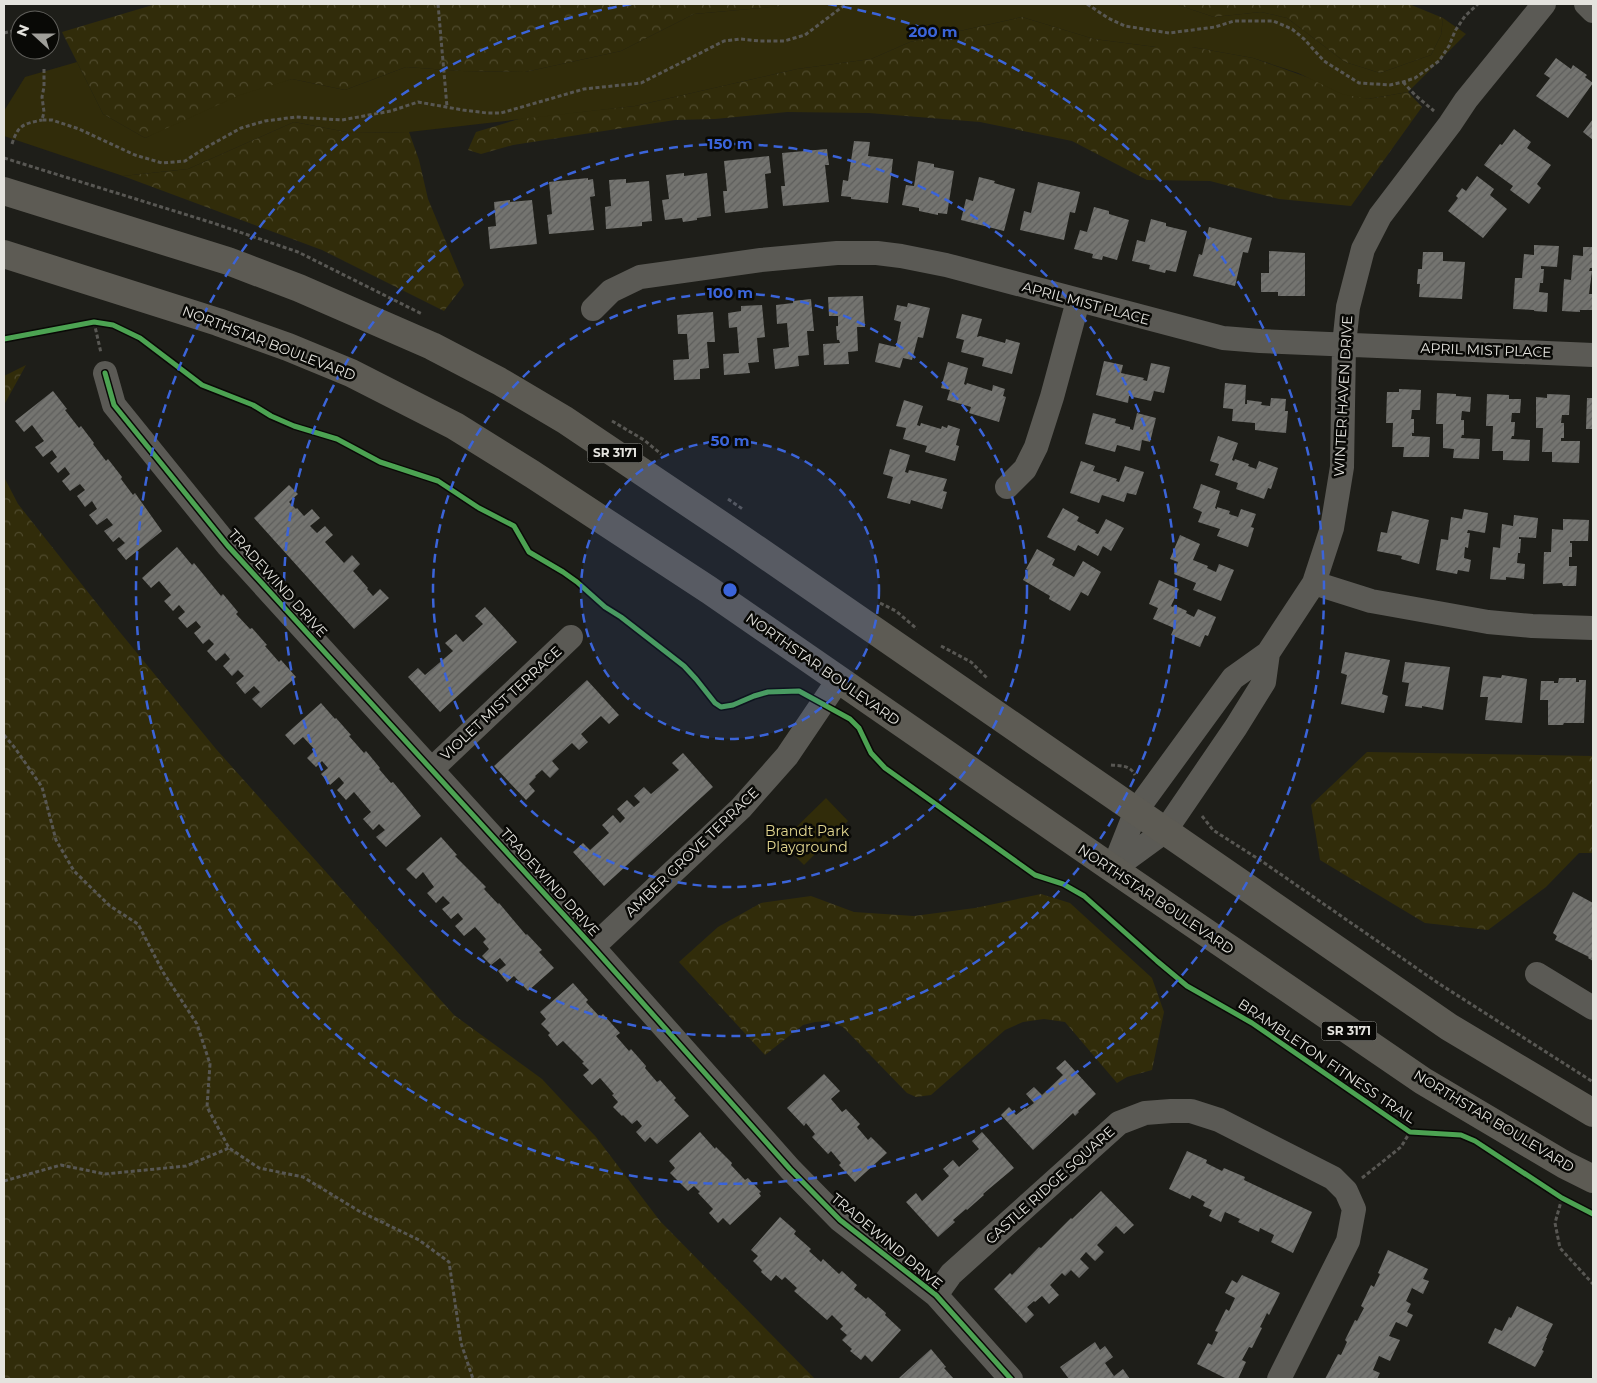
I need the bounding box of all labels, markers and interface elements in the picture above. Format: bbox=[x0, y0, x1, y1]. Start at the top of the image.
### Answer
north arrow bbox=[10, 10, 60, 60]
text: N bbox=[12, 22, 33, 39]
text: 200 m bbox=[908, 22, 958, 41]
text: 150 m bbox=[708, 134, 752, 153]
street label: APRIL MIST PLACE bbox=[1020, 277, 1152, 329]
text: 100 m bbox=[707, 283, 753, 302]
street label: NORTHSTAR BOULEVARD bbox=[180, 302, 358, 384]
street label: WINTER HAVEN DRIVE bbox=[1330, 315, 1356, 477]
street label: APRIL MIST PLACE bbox=[1420, 339, 1552, 361]
text: 50 m bbox=[710, 431, 750, 450]
road number: SR 3171 bbox=[588, 443, 642, 462]
street label: TRADEWIND DRIVE bbox=[225, 525, 331, 641]
centre of rings bbox=[721, 581, 739, 599]
street label: NORTHSTAR BOULEVARD bbox=[742, 609, 904, 729]
street label: VIOLET MIST TERRACE bbox=[437, 642, 565, 764]
street label: AMBER GROVE TERRACE bbox=[621, 783, 763, 921]
park label: Brandt Park Playground bbox=[765, 822, 850, 856]
street label: TRADEWIND DRIVE bbox=[497, 824, 603, 940]
street label: NORTHSTAR BOULEVARD bbox=[1075, 840, 1237, 958]
street label: BRAMBLETON FITNESS TRAIL bbox=[1235, 995, 1420, 1128]
road number: SR 3171 bbox=[1322, 1021, 1376, 1040]
street label: NORTHSTAR BOULEVARD bbox=[1410, 1066, 1578, 1176]
street label: CASTLE RIDGE SQUARE bbox=[982, 1122, 1118, 1248]
street label: TRADEWIND DRIVE bbox=[828, 1189, 946, 1293]

